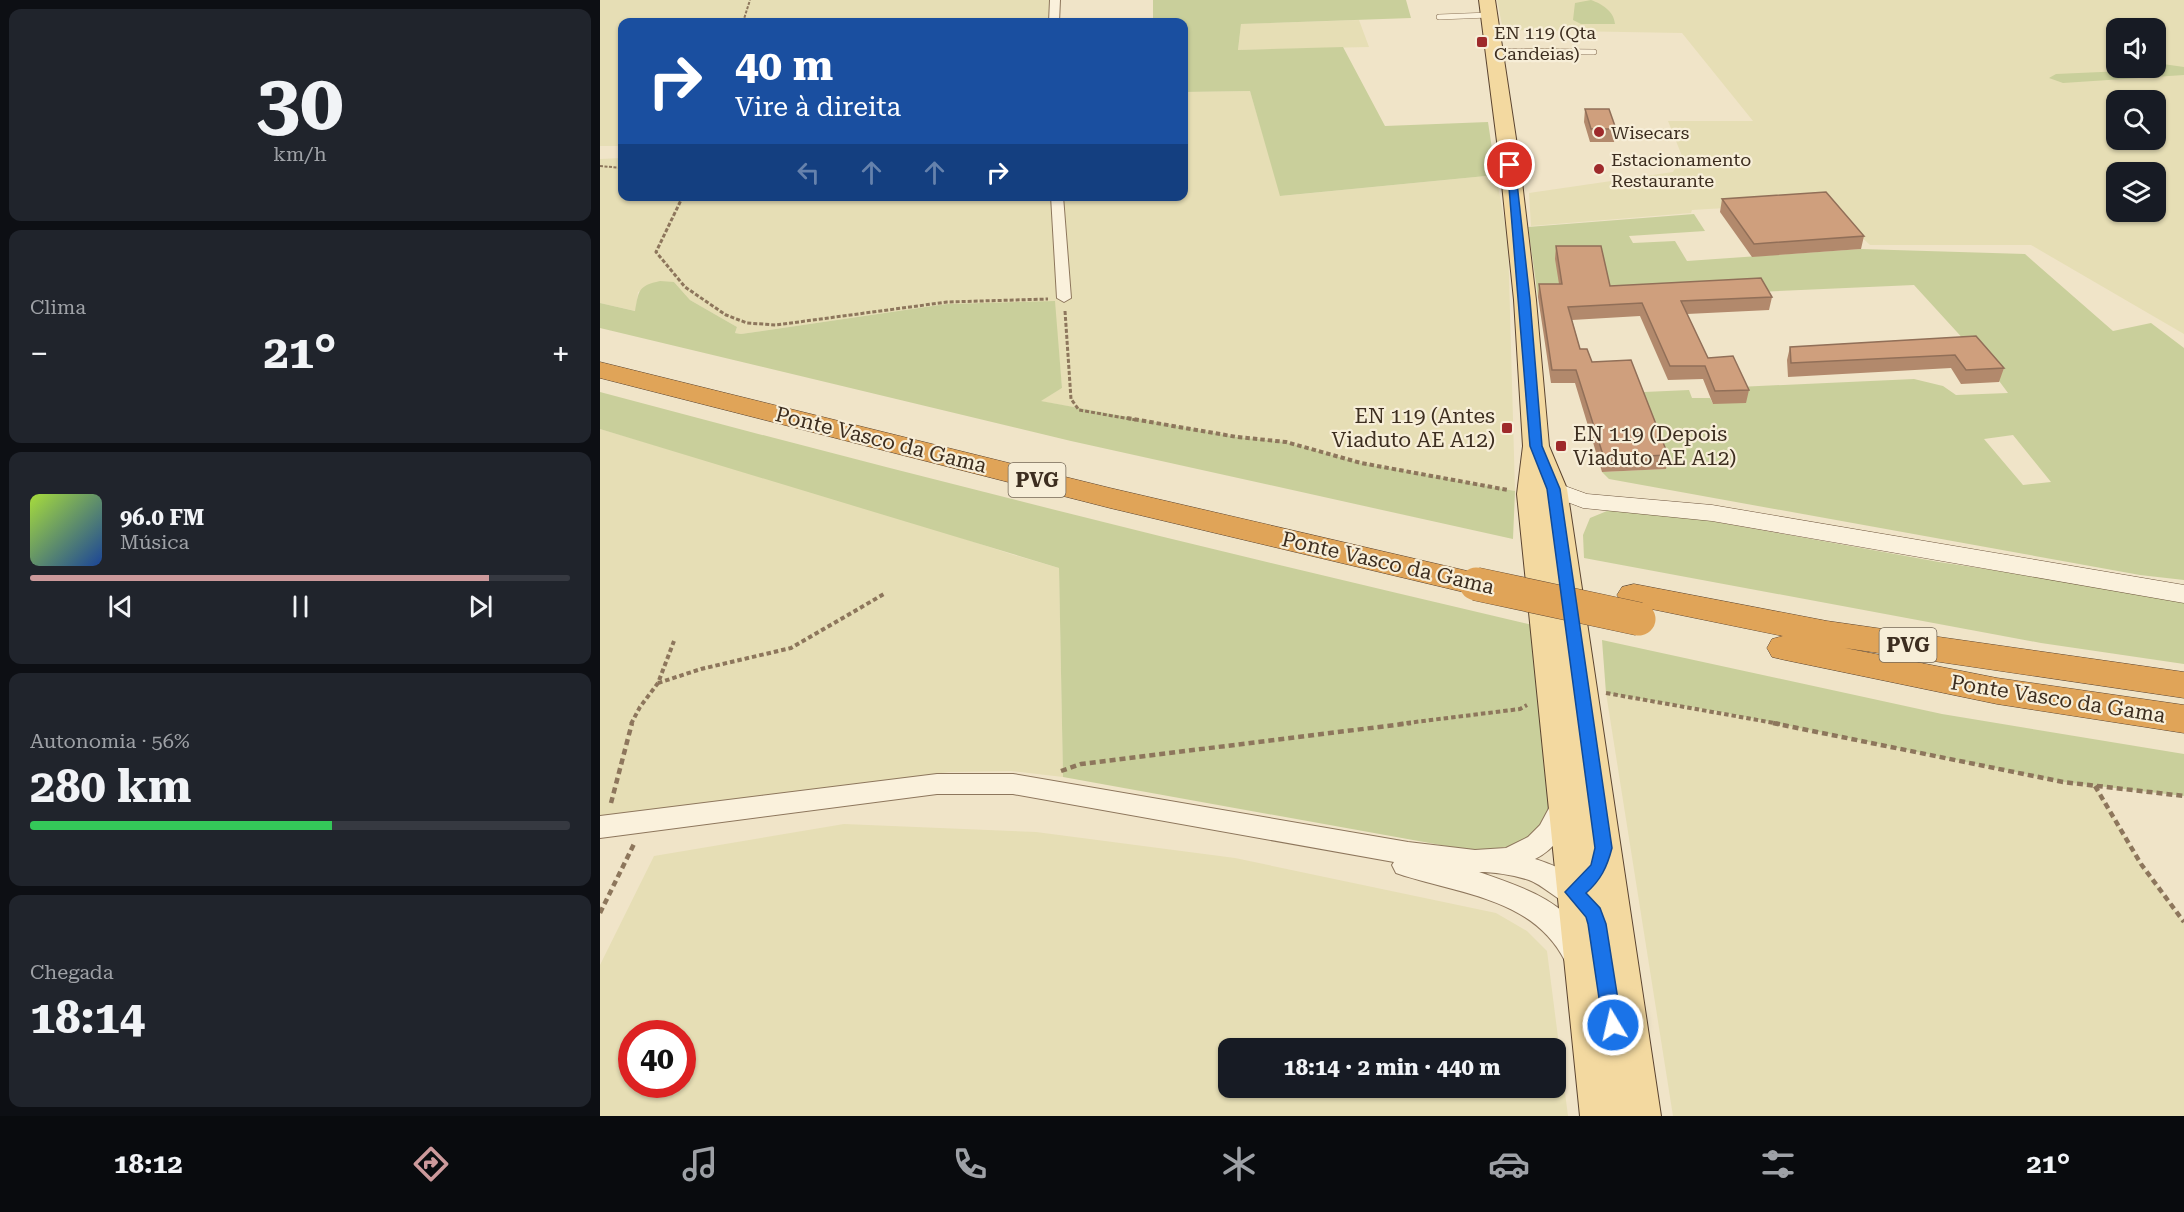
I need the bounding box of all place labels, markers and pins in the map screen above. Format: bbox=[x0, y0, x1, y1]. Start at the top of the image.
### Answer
place label: EN 119 (Qta Candeias) bbox=[1494, 22, 1596, 64]
marker: EN 119 (Qta Candeias) bbox=[1475, 35, 1489, 49]
place label: Wisecars bbox=[1611, 122, 1689, 143]
marker: Wisecars bbox=[1592, 125, 1606, 139]
pin bbox=[1484, 139, 1535, 190]
place label: Estacionamento Restaurante bbox=[1611, 149, 1751, 191]
marker: Estacionamento Restaurante bbox=[1592, 162, 1606, 176]
place label: EN 119 (Antes Viaduto AE A12) bbox=[1332, 404, 1495, 452]
marker: EN 119 (Antes Viaduto AE A12) bbox=[1500, 421, 1514, 435]
place label: EN 119 (Depois Viaduto AE A12) bbox=[1573, 422, 1736, 470]
marker: EN 119 (Depois Viaduto AE A12) bbox=[1554, 439, 1568, 453]

